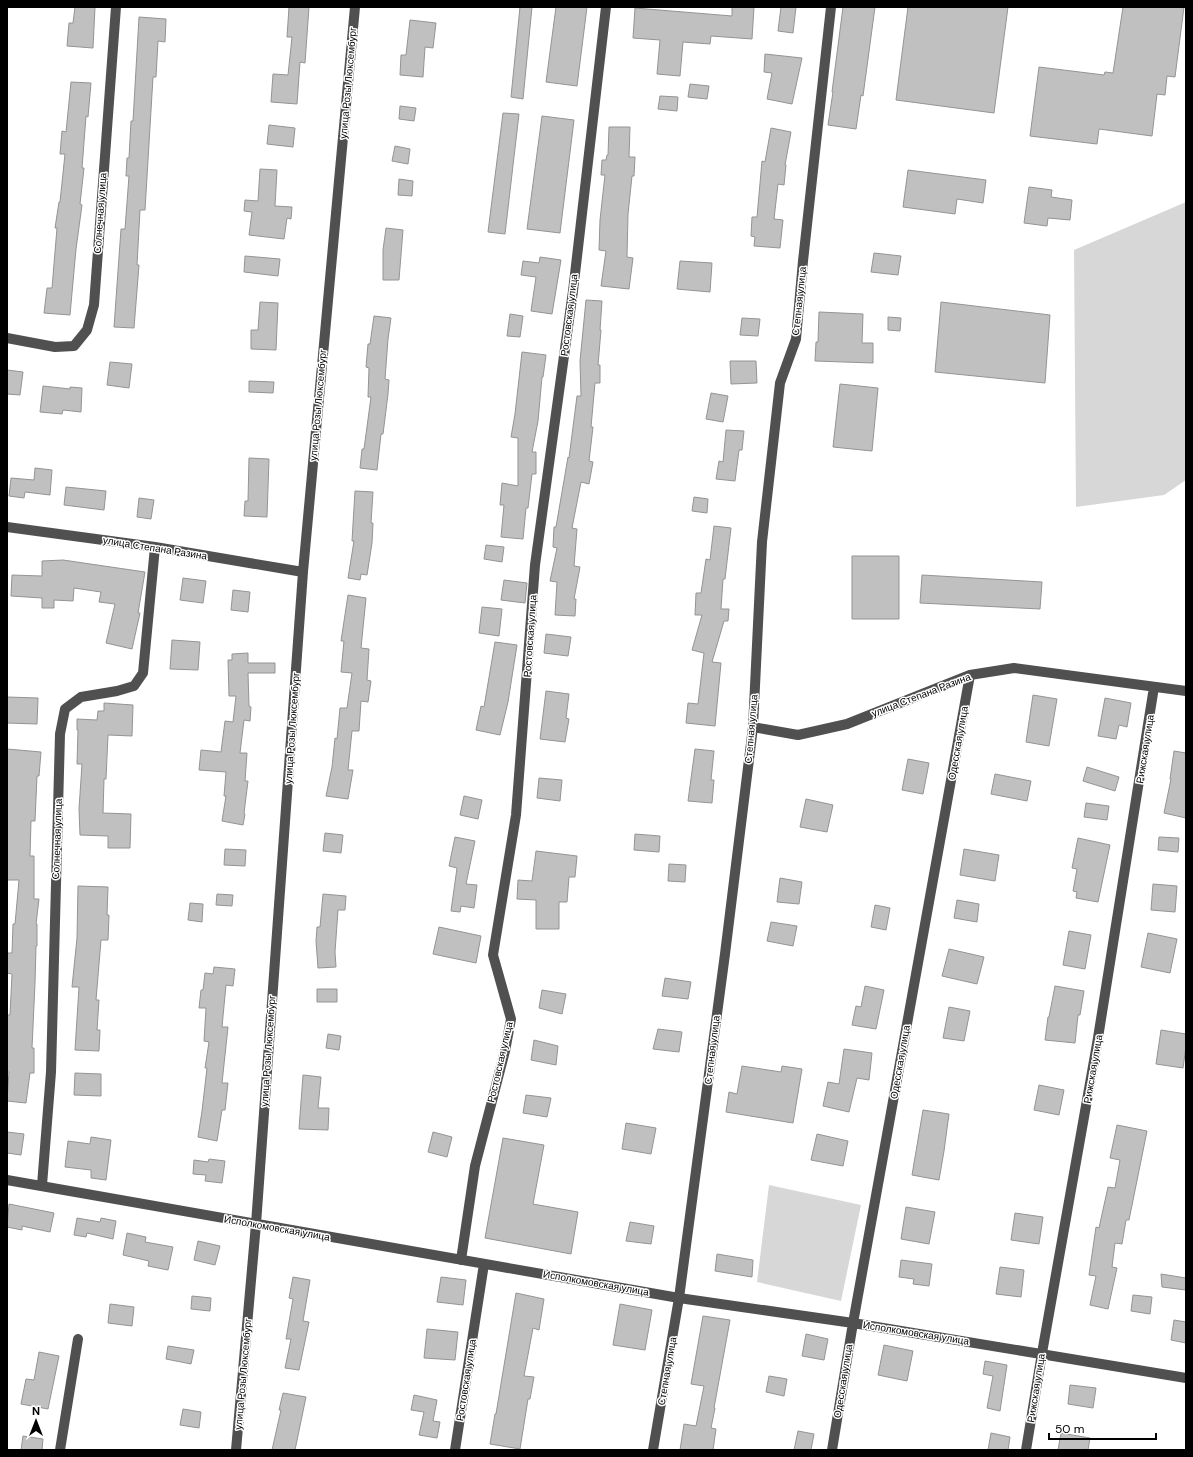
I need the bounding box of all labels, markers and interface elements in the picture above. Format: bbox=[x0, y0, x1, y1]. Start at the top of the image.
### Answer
street label: улица Розы Люксембург bbox=[337, 26, 359, 139]
street label: Солнечная улица bbox=[91, 172, 109, 254]
street label: Степная улица bbox=[789, 265, 809, 336]
street label: Ростовская улица bbox=[558, 273, 581, 357]
street label: улица Розы Люксембург bbox=[307, 348, 329, 461]
street label: улица Степана Разина bbox=[102, 533, 208, 563]
street label: Ростовская улица bbox=[521, 594, 539, 678]
street label: улица Степана Разина bbox=[870, 670, 973, 720]
street label: улица Розы Люксембург bbox=[282, 671, 302, 784]
street label: Степная улица bbox=[742, 693, 761, 764]
street label: Одесская улица bbox=[945, 705, 971, 781]
street label: Рижская улица bbox=[1133, 713, 1157, 784]
street label: Солнечная улица bbox=[49, 798, 65, 880]
street label: улица Розы Люксембург bbox=[258, 994, 278, 1107]
street label: Степная улица bbox=[701, 1014, 723, 1085]
street label: Ростовская улица bbox=[484, 1020, 516, 1104]
street label: Одесская улица bbox=[887, 1024, 913, 1100]
street label: Рижская улица bbox=[1081, 1033, 1106, 1104]
street label: Исполкомовская улица bbox=[223, 1212, 331, 1244]
street label: Исполкомовская улица bbox=[542, 1267, 650, 1299]
street label: улица Розы Люксембург bbox=[232, 1317, 254, 1430]
street label: Исполкомовская улица bbox=[862, 1318, 970, 1348]
street label: Степная улица bbox=[655, 1335, 679, 1406]
street label: Ростовская улица bbox=[453, 1338, 479, 1422]
street label: Одесская улица bbox=[831, 1343, 855, 1419]
street label: Рижская улица bbox=[1024, 1352, 1048, 1423]
north arrow bbox=[16, 1401, 56, 1441]
text: N bbox=[32, 1404, 40, 1418]
scale bar bbox=[1049, 1415, 1156, 1441]
text: 50 m bbox=[1055, 1421, 1084, 1437]

